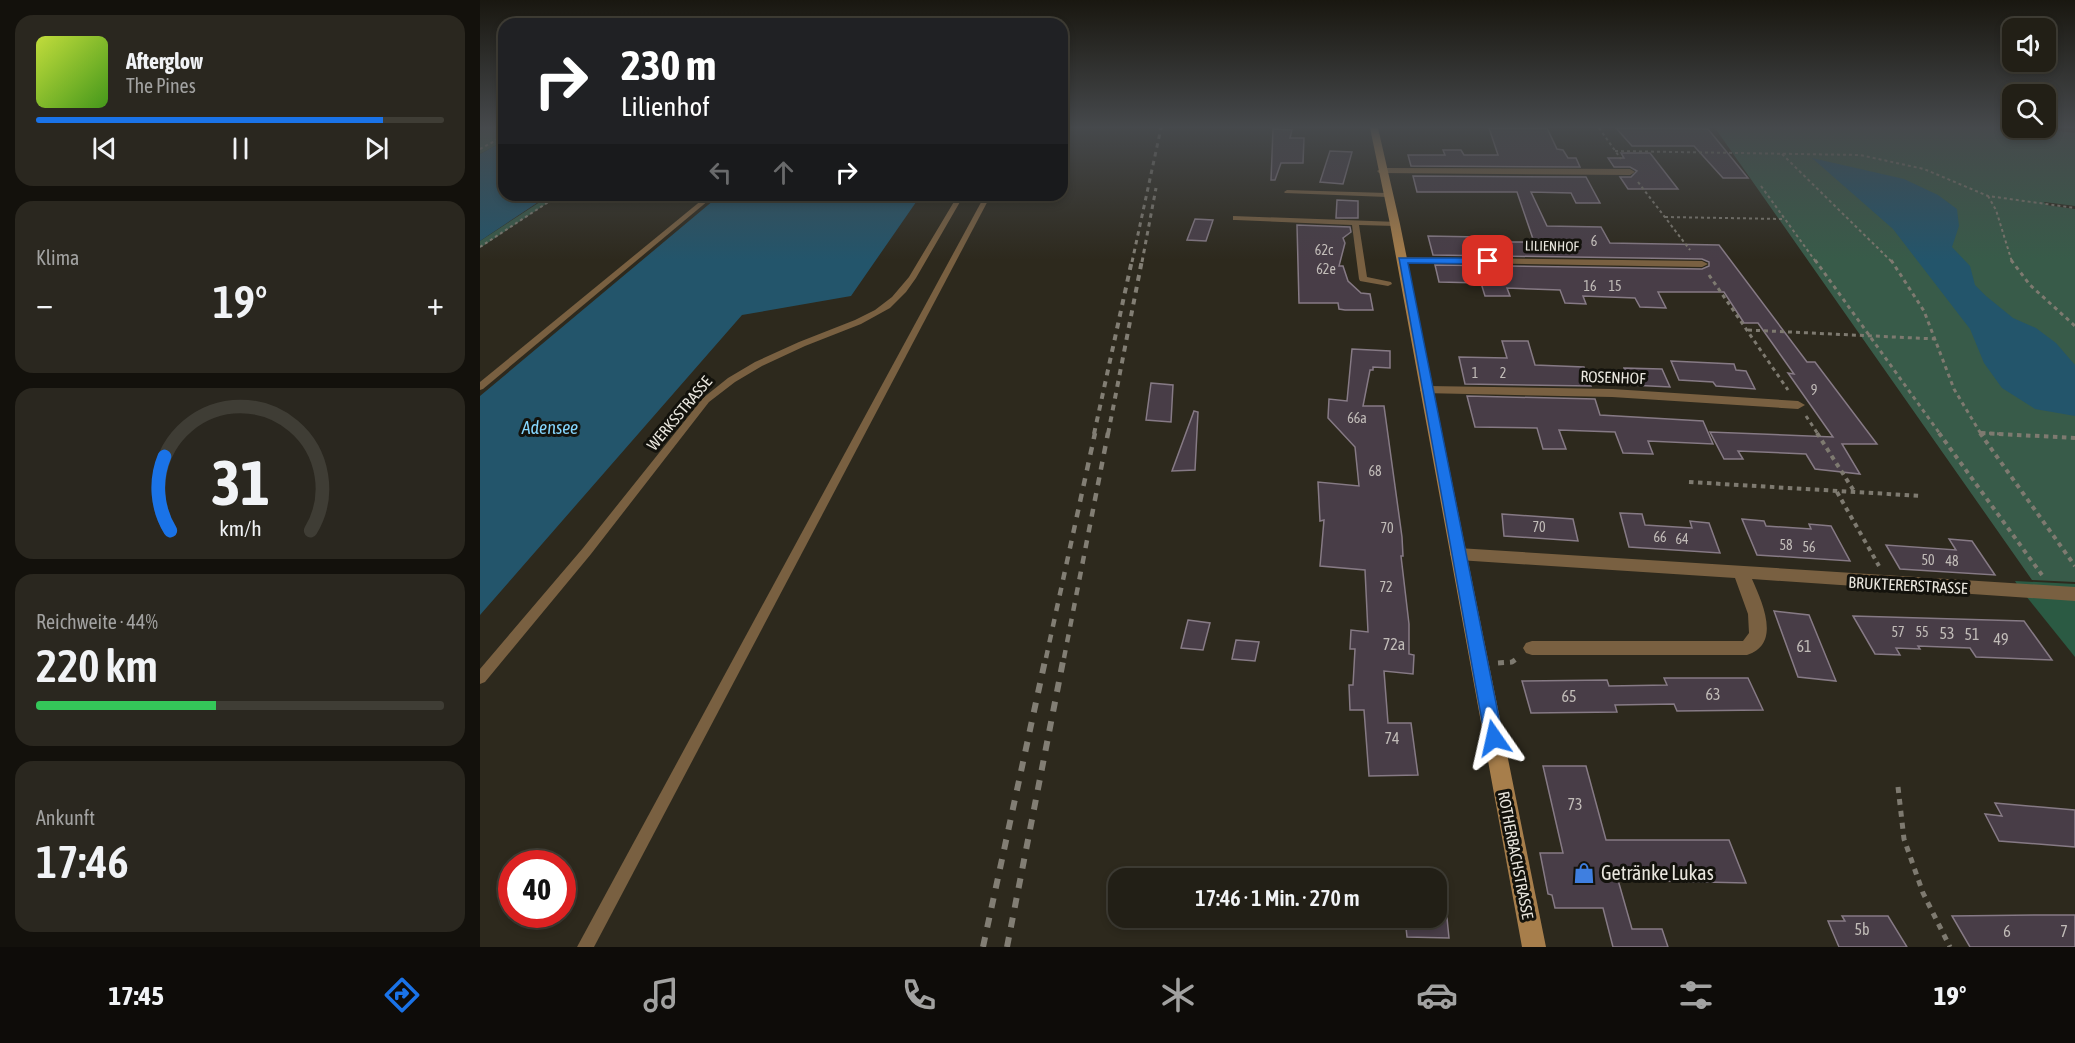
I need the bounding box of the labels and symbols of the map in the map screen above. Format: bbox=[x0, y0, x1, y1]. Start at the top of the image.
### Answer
house number: 6 bbox=[1591, 233, 1598, 249]
pin bbox=[1462, 235, 1513, 286]
street label: LILIENHOF bbox=[1525, 238, 1580, 254]
house number: 62c bbox=[1315, 242, 1334, 258]
house number: 62e bbox=[1316, 261, 1336, 277]
house number: 16 bbox=[1583, 278, 1597, 294]
house number: 15 bbox=[1608, 278, 1622, 294]
house number: 1 bbox=[1472, 365, 1478, 381]
house number: 2 bbox=[1500, 365, 1506, 381]
street label: ROSENHOF bbox=[1580, 367, 1646, 387]
street label: WERKSSTRASSE bbox=[643, 372, 715, 454]
house number: 9 bbox=[1811, 382, 1817, 398]
house number: 66a bbox=[1347, 410, 1367, 426]
water label: Adensee bbox=[521, 417, 578, 438]
house number: 68 bbox=[1368, 463, 1382, 479]
house number: 70 bbox=[1532, 519, 1546, 535]
house number: 70 bbox=[1380, 520, 1394, 536]
house number: 66 bbox=[1653, 529, 1667, 545]
house number: 64 bbox=[1675, 531, 1689, 547]
house number: 58 bbox=[1779, 537, 1793, 553]
house number: 56 bbox=[1802, 539, 1816, 555]
house number: 50 bbox=[1921, 552, 1935, 568]
house number: 48 bbox=[1945, 553, 1959, 569]
street label: BRUKTERERSTRASSE bbox=[1848, 573, 1968, 597]
house number: 72 bbox=[1379, 579, 1393, 595]
house number: 57 bbox=[1891, 624, 1905, 640]
house number: 55 bbox=[1915, 624, 1929, 640]
house number: 53 bbox=[1939, 624, 1955, 642]
house number: 51 bbox=[1964, 625, 1980, 643]
house number: 49 bbox=[1993, 630, 2009, 648]
house number: 72a bbox=[1383, 635, 1405, 653]
house number: 61 bbox=[1796, 637, 1812, 655]
house number: 63 bbox=[1705, 685, 1721, 703]
house number: 65 bbox=[1561, 687, 1577, 705]
position arrow bbox=[1462, 706, 1526, 770]
house number: 74 bbox=[1384, 729, 1400, 747]
street label: ROTHERBACHSTRASSE bbox=[1495, 790, 1537, 921]
house number: 73 bbox=[1567, 795, 1583, 813]
speed limit sign: 40 bbox=[498, 850, 576, 928]
shop icon: Getränke Lukas bbox=[1572, 861, 1596, 885]
place label: Getränke Lukas bbox=[1601, 861, 1714, 884]
house number: 5b bbox=[1854, 920, 1870, 938]
house number: 6 bbox=[2003, 922, 2011, 940]
house number: 7 bbox=[2060, 922, 2068, 940]

